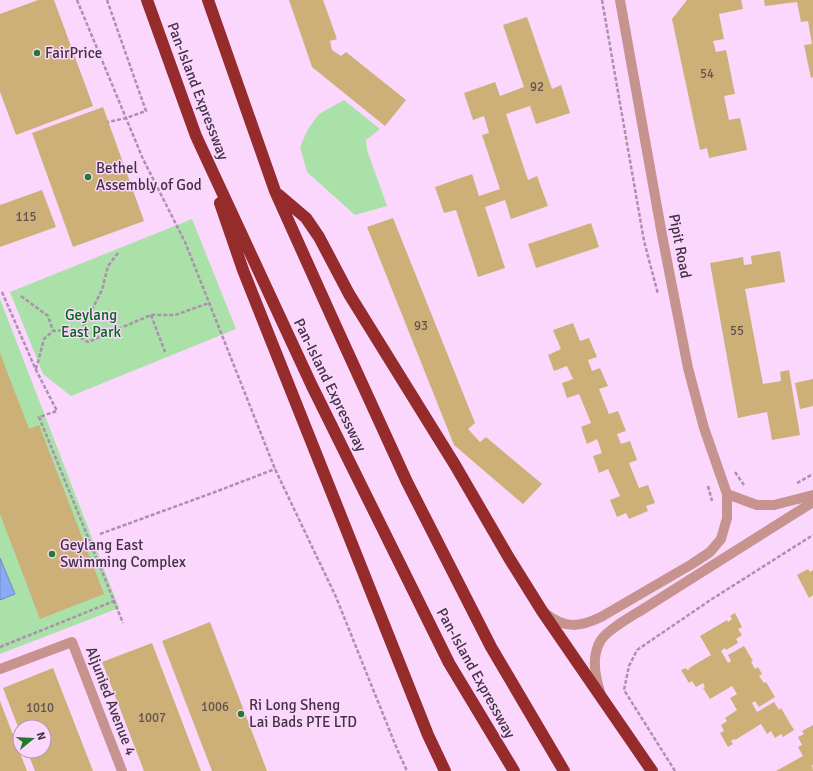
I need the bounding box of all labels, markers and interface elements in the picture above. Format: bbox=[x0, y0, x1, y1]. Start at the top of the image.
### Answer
street label: Pan-Island Expressway bbox=[163, 20, 233, 162]
place label: FairPrice bbox=[45, 44, 102, 62]
marker: FairPrice bbox=[32, 48, 42, 58]
house number: 54 bbox=[700, 66, 714, 82]
house number: 92 bbox=[530, 79, 544, 95]
place label: Bethel Assembly of God bbox=[96, 159, 202, 194]
marker: Bethel Assembly of God bbox=[83, 172, 93, 182]
house number: 115 bbox=[15, 209, 37, 225]
street label: Pipit Road bbox=[665, 212, 695, 280]
park label: Geylang East Park bbox=[61, 306, 121, 341]
street label: Pan-Island Expressway bbox=[290, 315, 370, 455]
house number: 93 bbox=[414, 318, 428, 334]
house number: 55 bbox=[730, 323, 744, 339]
place label: Geylang East Swimming Complex bbox=[60, 536, 186, 571]
marker: Geylang East Swimming Complex bbox=[47, 549, 57, 559]
street label: Pan-Island Expressway bbox=[433, 605, 519, 741]
street label: Aljunied Avenue 4 bbox=[82, 644, 140, 758]
place label: Ri Long Sheng Lai Bads PTE LTD bbox=[249, 696, 357, 731]
house number: 1006 bbox=[201, 699, 229, 715]
house number: 1010 bbox=[26, 700, 54, 716]
marker: Ri Long Sheng Lai Bads PTE LTD bbox=[236, 709, 246, 719]
house number: 1007 bbox=[138, 710, 166, 726]
north arrow bbox=[12, 719, 52, 759]
text: N bbox=[34, 730, 48, 742]

